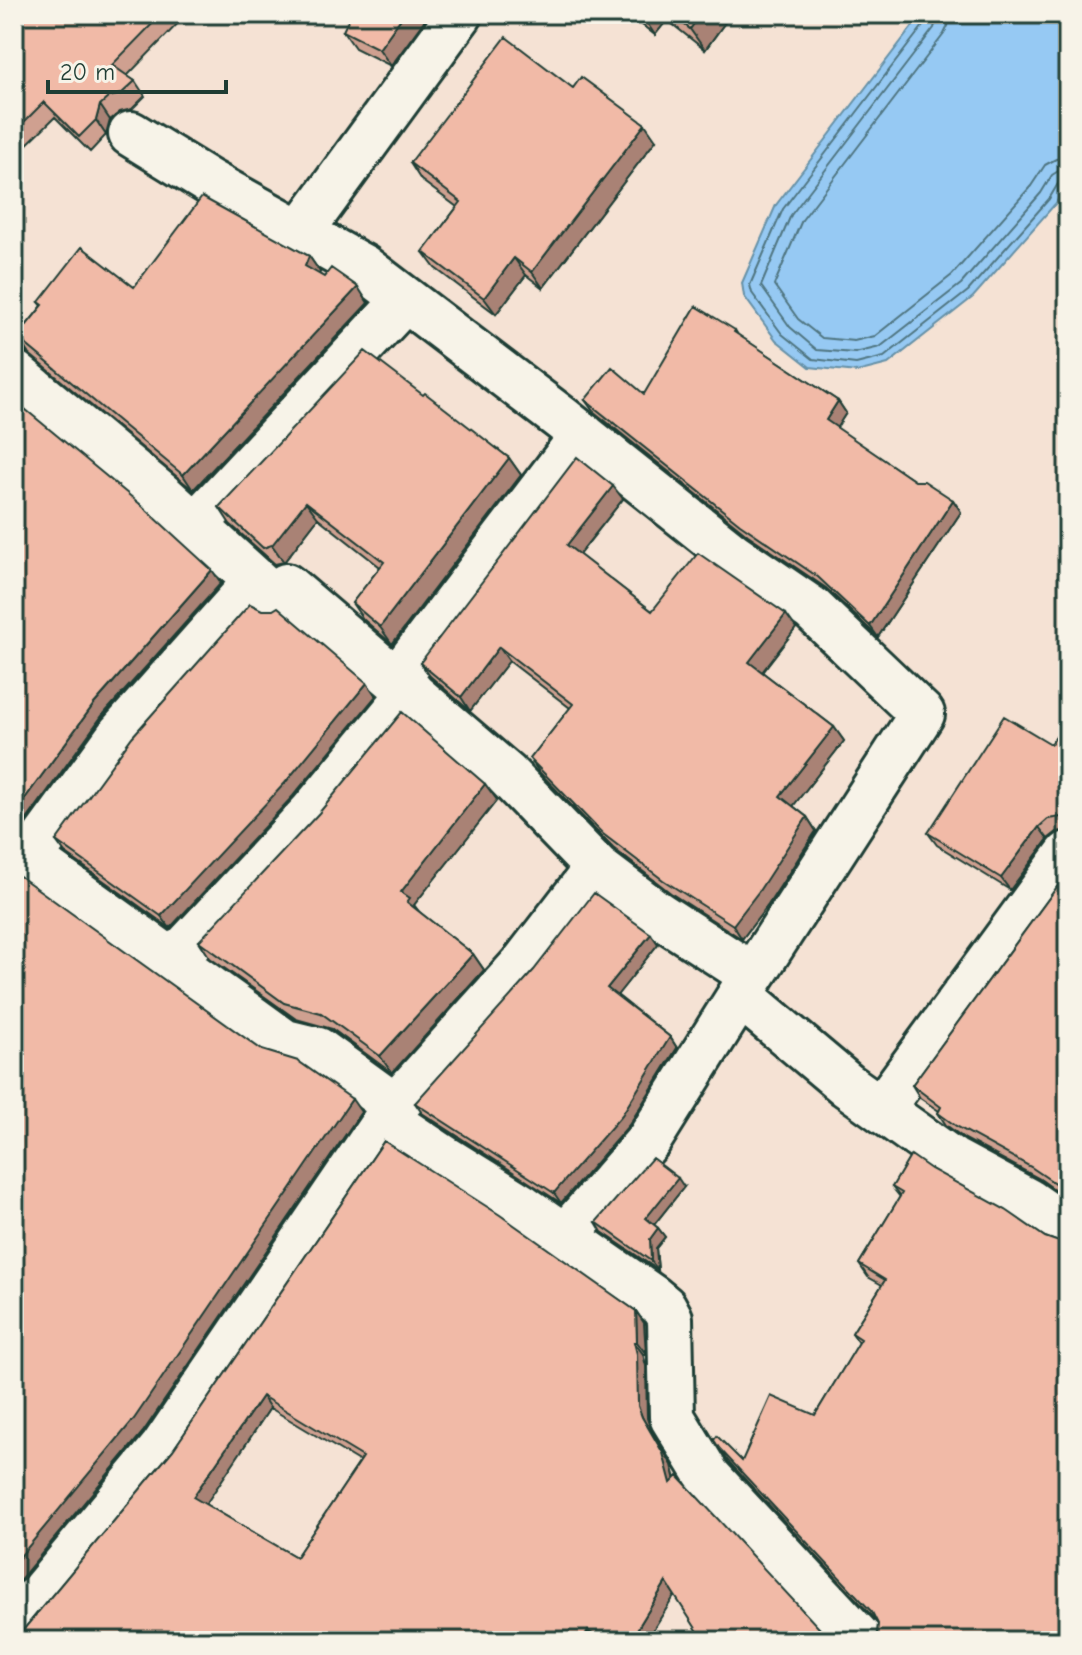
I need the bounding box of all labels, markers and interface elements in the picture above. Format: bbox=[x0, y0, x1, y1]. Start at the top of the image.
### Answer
scale bar bbox=[48, 44, 226, 94]
text: 20 m bbox=[60, 58, 115, 86]

